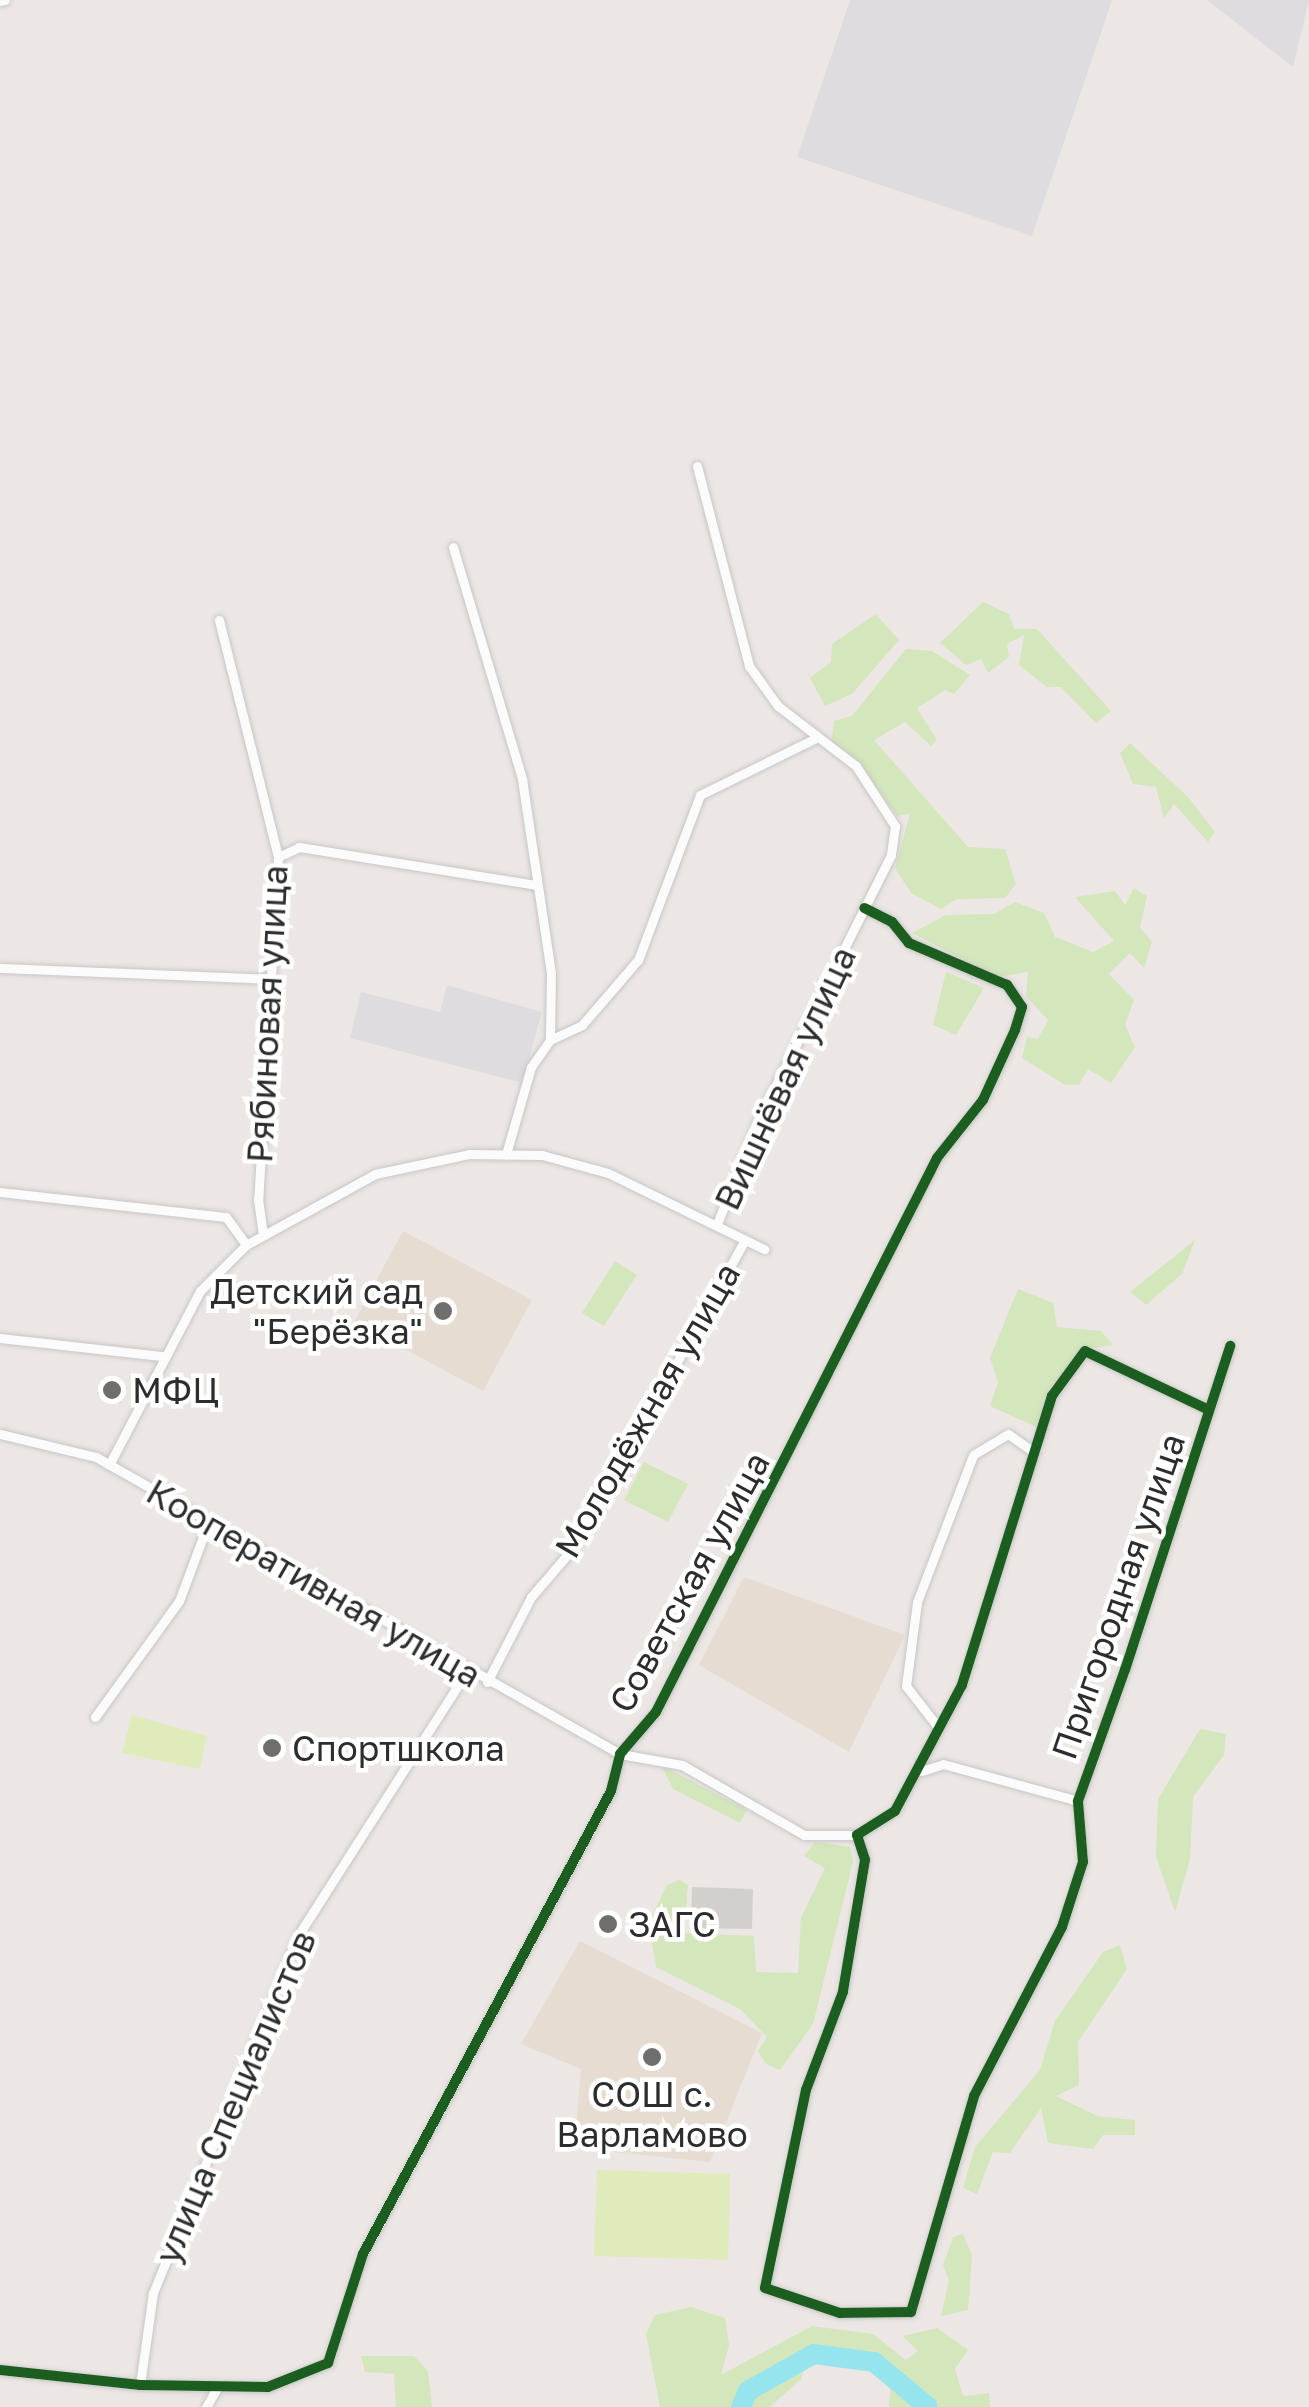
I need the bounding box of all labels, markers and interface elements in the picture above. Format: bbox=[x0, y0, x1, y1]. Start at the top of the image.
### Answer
street label: Рябиновая улица bbox=[238, 864, 296, 1164]
street label: Вишнёвая улица bbox=[706, 940, 864, 1216]
street label: Молодёжная улица bbox=[546, 1255, 748, 1565]
place label: Детский сад "Берёзка" bbox=[210, 1270, 423, 1352]
marker: Детский сад "Берёзка" bbox=[432, 1300, 454, 1322]
place label: МФЦ bbox=[132, 1369, 219, 1411]
marker: МФЦ bbox=[101, 1379, 123, 1401]
street label: Пригородная улица bbox=[1043, 1428, 1193, 1764]
street label: Советская улица bbox=[600, 1444, 778, 1720]
street label: Кооперативная улица bbox=[140, 1470, 488, 1696]
place label: Спортшкола bbox=[292, 1727, 505, 1769]
marker: Спортшкола bbox=[261, 1737, 283, 1759]
place label: ЗАГС bbox=[628, 1903, 716, 1945]
marker: ЗАГС bbox=[597, 1913, 619, 1935]
street label: улица Специалистов bbox=[146, 1924, 324, 2270]
marker: СОШ с. Варламово bbox=[641, 2046, 663, 2068]
place label: СОШ с. Варламово bbox=[556, 2073, 748, 2155]

